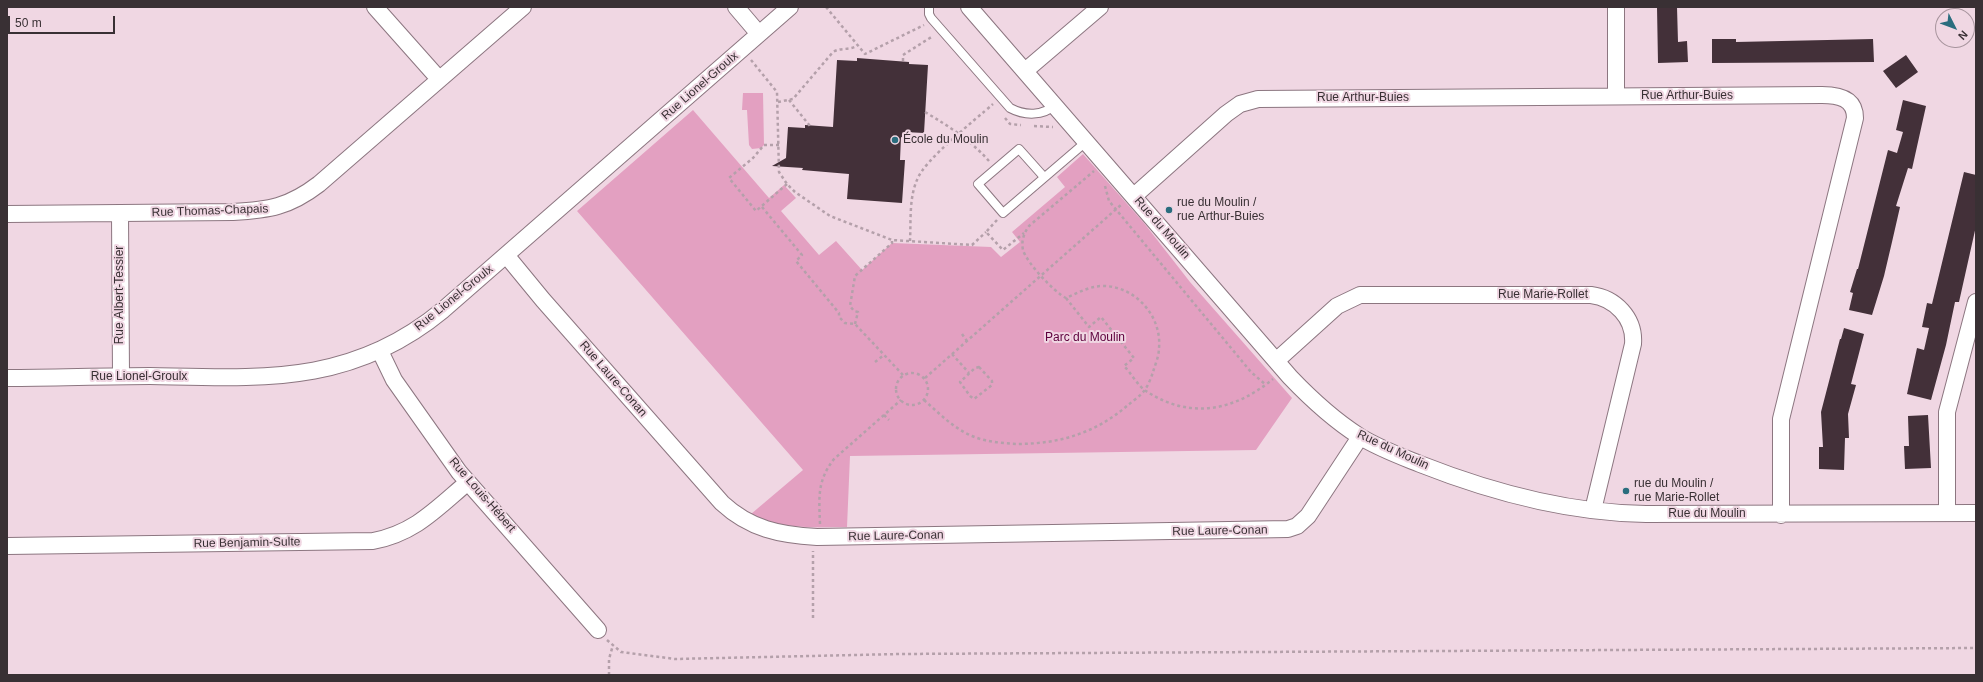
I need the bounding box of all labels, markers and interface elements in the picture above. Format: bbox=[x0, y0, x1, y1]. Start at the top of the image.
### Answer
scale bar bbox=[10, 8, 117, 34]
north arrow bbox=[1935, 8, 1975, 48]
text: 50 m bbox=[15, 16, 42, 30]
text: N bbox=[1956, 28, 1970, 42]
street label: Rue Lionel-Groulx bbox=[659, 49, 741, 123]
street label: Rue Arthur-Buies bbox=[1641, 89, 1733, 103]
street label: Rue Arthur-Buies bbox=[1317, 91, 1409, 105]
place label: École du Moulin bbox=[903, 133, 988, 147]
marker: École du Moulin bbox=[890, 135, 900, 145]
street label: Rue du Moulin bbox=[1131, 194, 1193, 262]
place label: rue du Moulin / rue Arthur-Buies bbox=[1177, 196, 1264, 224]
street label: Rue Thomas-Chapais bbox=[151, 202, 269, 220]
marker: rue du Moulin / rue Arthur-Buies bbox=[1164, 205, 1174, 215]
street label: Rue Albert-Tessier bbox=[113, 246, 127, 344]
street label: Rue Lionel-Groulx bbox=[412, 262, 496, 334]
street label: Rue Marie-Rollet bbox=[1498, 288, 1588, 302]
park label: Parc du Moulin bbox=[1045, 331, 1125, 345]
street label: Rue Laure-Conan bbox=[576, 338, 650, 420]
street label: Rue Lionel-Groulx bbox=[91, 370, 187, 384]
street label: Rue du Moulin bbox=[1355, 427, 1431, 473]
street label: Rue Louis-Hébert bbox=[446, 455, 518, 535]
place label: rue du Moulin / rue Marie-Rollet bbox=[1634, 477, 1719, 505]
marker: rue du Moulin / rue Marie-Rollet bbox=[1621, 486, 1631, 496]
street label: Rue du Moulin bbox=[1668, 507, 1746, 521]
street label: Rue Laure-Conan bbox=[1172, 523, 1268, 539]
street label: Rue Laure-Conan bbox=[848, 528, 944, 544]
street label: Rue Benjamin-Sulte bbox=[194, 535, 300, 551]

